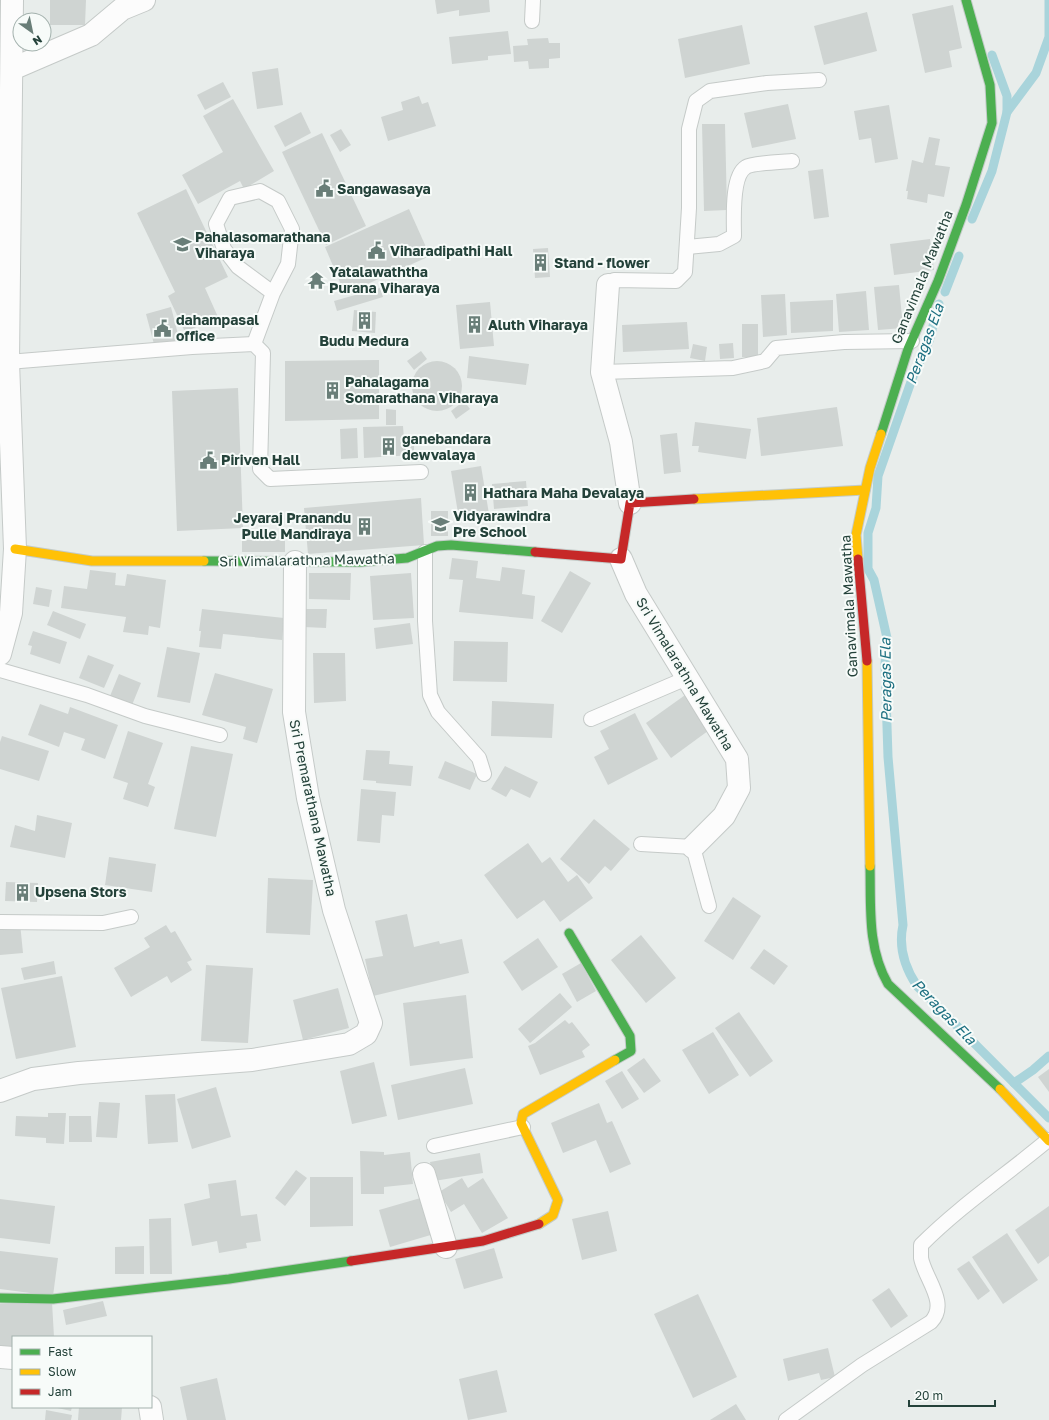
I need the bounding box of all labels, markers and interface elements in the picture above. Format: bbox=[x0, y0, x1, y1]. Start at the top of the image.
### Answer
north arrow bbox=[12, 12, 52, 52]
text: N bbox=[31, 33, 45, 49]
public building icon: Sangawasaya bbox=[314, 179, 334, 199]
place label: Sangawasaya bbox=[337, 180, 431, 197]
street label: Ganavimala Mawatha bbox=[887, 208, 956, 346]
place label: Pahalasomarathana Viharaya bbox=[195, 228, 330, 261]
school or university icon: Pahalasomarathana Viharaya bbox=[172, 235, 192, 255]
public building icon: Viharadipathi Hall bbox=[367, 241, 387, 261]
place label: Viharadipathi Hall bbox=[390, 242, 513, 259]
building icon: Stand - flower bbox=[531, 253, 551, 273]
place label: Stand - flower bbox=[554, 254, 650, 271]
place label: Yatalawaththa Purana Viharaya bbox=[329, 263, 440, 296]
temple icon: Yatalawaththa Purana Viharaya bbox=[306, 270, 326, 290]
water label: Peragas Ela bbox=[901, 300, 948, 387]
place label: dahampasal office bbox=[176, 311, 259, 344]
building icon: Budu Medura bbox=[354, 311, 374, 331]
building icon: Aluth Viharaya bbox=[465, 315, 485, 335]
place label: Aluth Viharaya bbox=[488, 316, 588, 333]
public building icon: dahampasal office bbox=[153, 318, 173, 338]
place label: Budu Medura bbox=[319, 332, 409, 349]
place label: Pahalagama Somarathana Viharaya bbox=[345, 373, 498, 406]
building icon: Pahalagama Somarathana Viharaya bbox=[322, 380, 342, 400]
place label: ganebandara dewvalaya bbox=[402, 430, 491, 463]
building icon: ganebandara dewvalaya bbox=[379, 437, 399, 457]
public building icon: Piriven Hall bbox=[198, 450, 218, 470]
place label: Piriven Hall bbox=[221, 451, 300, 468]
building icon: Hathara Maha Devalaya bbox=[460, 483, 480, 503]
place label: Hathara Maha Devalaya bbox=[483, 484, 644, 501]
place label: Vidyarawindra Pre School bbox=[453, 507, 551, 540]
place label: Jeyaraj Pranandu Pulle Mandiraya bbox=[234, 509, 351, 542]
school or university icon: Vidyarawindra Pre School bbox=[430, 514, 450, 534]
building icon: Jeyaraj Pranandu Pulle Mandiraya bbox=[354, 516, 374, 536]
street label: Ganavimala Mawatha bbox=[836, 534, 861, 678]
street label: Sri Vimalarathna Mawatha bbox=[219, 549, 395, 570]
street label: Sri Vimalarathna Mawatha bbox=[633, 594, 738, 753]
water label: Peragas Ela bbox=[875, 637, 896, 722]
street label: Sri Premarathana Mawatha bbox=[286, 718, 341, 898]
building icon: Upsena Stors bbox=[12, 882, 32, 902]
place label: Upsena Stors bbox=[35, 883, 127, 900]
water label: Peragas Ela bbox=[908, 975, 981, 1049]
legend bbox=[12, 1336, 152, 1408]
text: Fast bbox=[48, 1344, 73, 1359]
text: Slow bbox=[48, 1364, 76, 1379]
scale bar bbox=[909, 1382, 995, 1408]
text: Jam bbox=[48, 1384, 72, 1399]
text: 20 m bbox=[915, 1388, 943, 1403]

